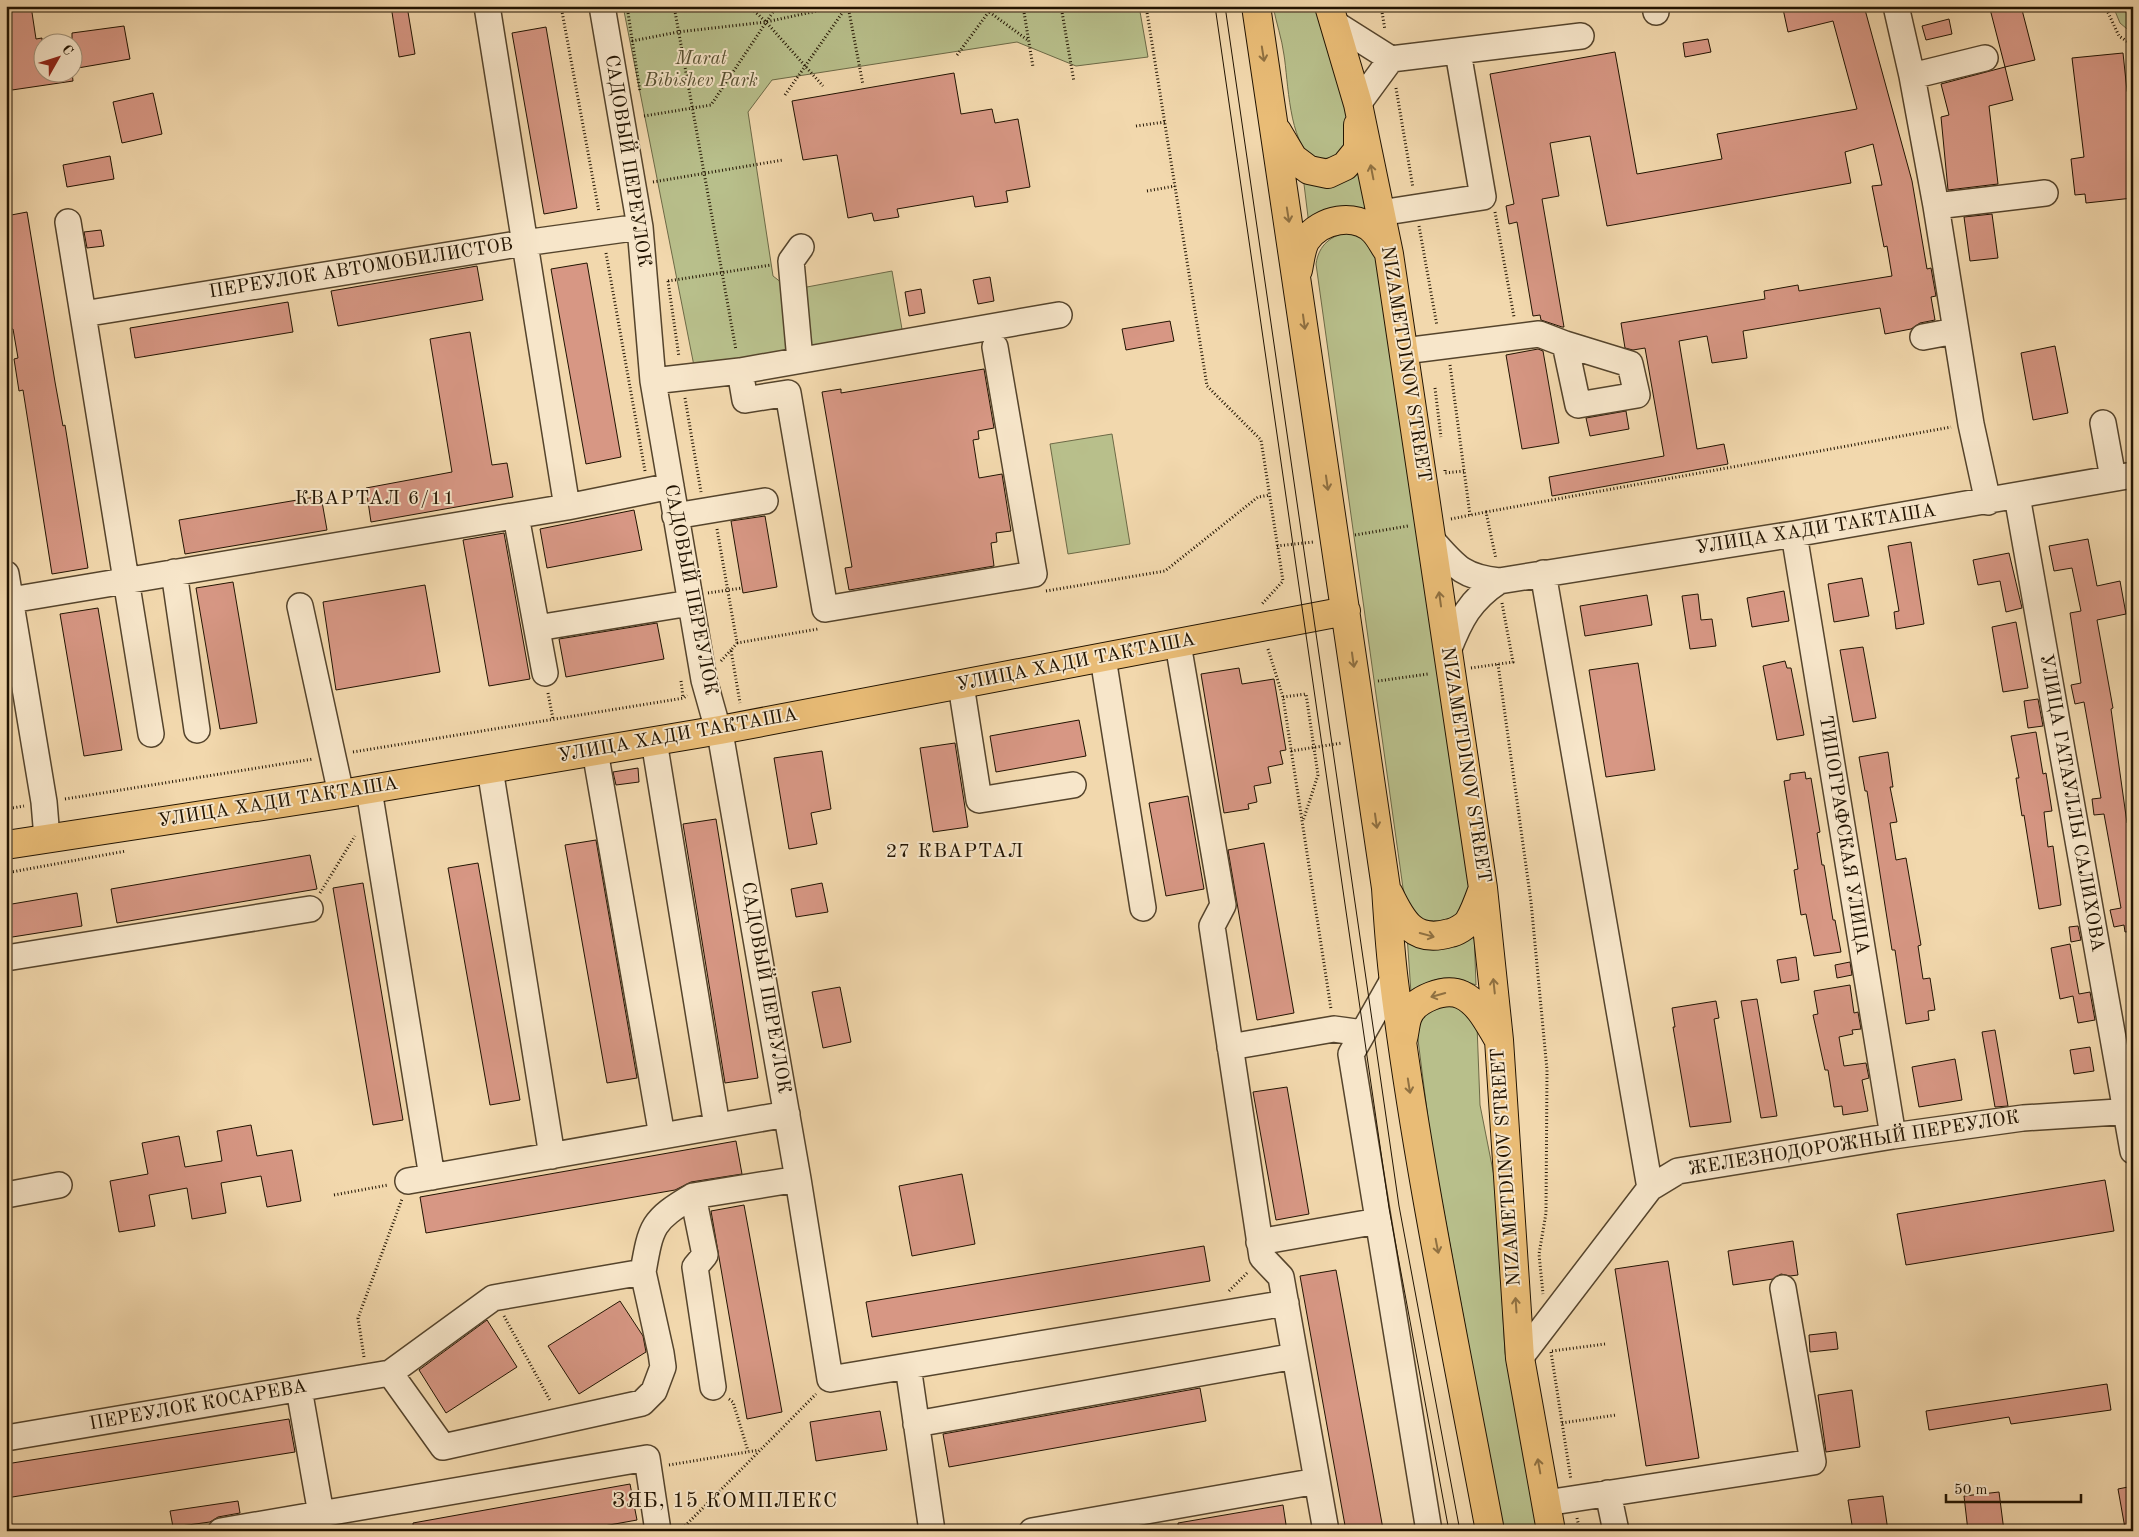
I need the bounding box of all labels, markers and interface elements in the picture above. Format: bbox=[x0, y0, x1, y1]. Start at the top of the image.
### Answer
north arrow bbox=[32, 32, 82, 82]
text: С bbox=[59, 42, 76, 58]
one-way arrow bbox=[1258, 46, 1268, 62]
park label: Marat Bibishev Park bbox=[643, 50, 758, 91]
street label: САДОВЫЙ ПЕРЕУЛОК bbox=[601, 53, 657, 269]
one-way arrow bbox=[1366, 164, 1376, 180]
one-way arrow bbox=[1283, 207, 1293, 223]
street label: ПЕРЕУЛОК АВТОМОБИЛИСТОВ bbox=[208, 236, 514, 302]
street label: NIZAMETDINOV STREET bbox=[1377, 244, 1433, 484]
one-way arrow bbox=[1299, 314, 1309, 330]
one-way arrow bbox=[1323, 475, 1333, 491]
street label: САДОВЫЙ ПЕРЕУЛОК bbox=[660, 482, 724, 697]
district label: КВАРТАЛ 6/11 bbox=[295, 489, 456, 509]
street label: УЛИЦА ХАДИ ТАКТАША bbox=[1695, 502, 1938, 558]
one-way arrow bbox=[1435, 592, 1445, 608]
street label: УЛИЦА ХАДИ ТАКТАША bbox=[955, 630, 1197, 695]
street label: NIZAMETDINOV STREET bbox=[1437, 645, 1493, 885]
one-way arrow bbox=[1348, 651, 1358, 667]
street label: УЛИЦА ГАТАУЛЛЫ САЛИХОВА bbox=[2035, 652, 2107, 954]
street label: УЛИЦА ХАДИ ТАКТАША bbox=[557, 705, 800, 766]
street label: ТИПОГРАФСКАЯ УЛИЦА bbox=[1815, 714, 1871, 956]
street label: УЛИЦА ХАДИ ТАКТАША bbox=[157, 775, 400, 831]
one-way arrow bbox=[1372, 812, 1382, 828]
district label: 27 КВАРТАЛ bbox=[886, 842, 1024, 862]
street label: САДОВЫЙ ПЕРЕУЛОК bbox=[737, 880, 797, 1095]
one-way arrow bbox=[1419, 931, 1435, 940]
one-way arrow bbox=[1489, 978, 1499, 994]
one-way arrow bbox=[1430, 990, 1446, 1000]
street label: NIZAMETDINOV STREET bbox=[1489, 1047, 1525, 1287]
one-way arrow bbox=[1405, 1077, 1415, 1093]
street label: ЖЕЛЕЗНОДОРОЖНЫЙ ПЕРЕУЛОК bbox=[1686, 1104, 2021, 1180]
one-way arrow bbox=[1432, 1238, 1442, 1254]
one-way arrow bbox=[1512, 1297, 1521, 1313]
street label: ПЕРЕУЛОК КОСАРЕВА bbox=[88, 1377, 309, 1435]
one-way arrow bbox=[1534, 1458, 1543, 1474]
scale bar bbox=[1946, 1472, 2082, 1504]
text: 50 m bbox=[1954, 1483, 1988, 1498]
district label: ЗЯБ, 15 КОМПЛЕКС bbox=[612, 1491, 838, 1512]

